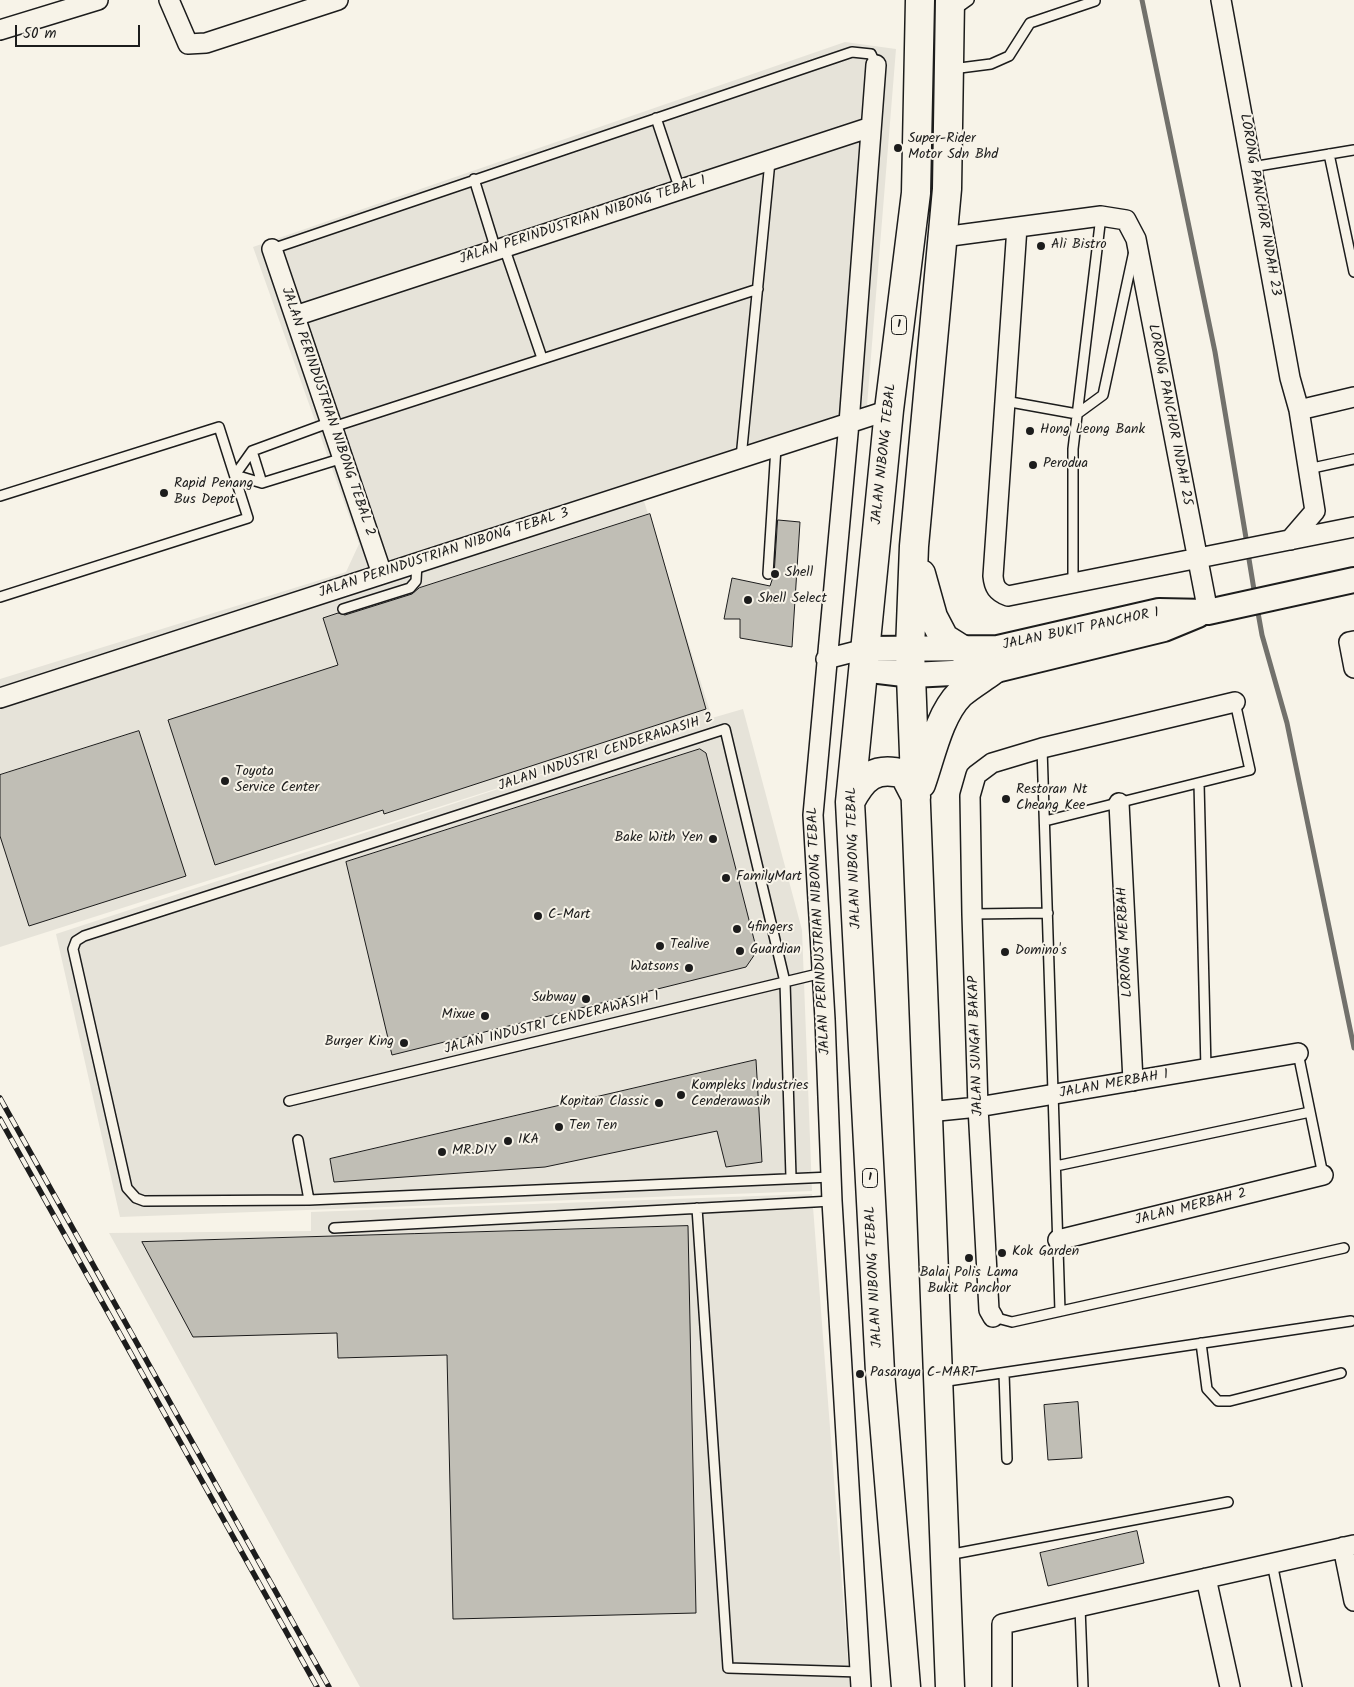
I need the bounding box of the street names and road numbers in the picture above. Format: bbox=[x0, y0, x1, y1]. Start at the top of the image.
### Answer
street label: LORONG PANCHOR INDAH 23 bbox=[1235, 113, 1283, 297]
street label: JALAN PERINDUSTRIAN NIBONG TEBAL 1 bbox=[458, 173, 708, 269]
street label: JALAN PERINDUSTRIAN NIBONG TEBAL 2 bbox=[276, 285, 378, 539]
road number: 1 bbox=[892, 316, 906, 334]
street label: LORONG PANCHOR INDAH 25 bbox=[1143, 323, 1195, 507]
street label: JALAN NIBONG TEBAL bbox=[869, 382, 901, 526]
street label: JALAN PERINDUSTRIAN NIBONG TEBAL 3 bbox=[317, 506, 571, 602]
street label: JALAN BUKIT PANCHOR 1 bbox=[1001, 605, 1161, 655]
street label: JALAN INDUSTRI CENDERAWASIH 2 bbox=[496, 710, 716, 796]
street label: JALAN NIBONG TEBAL bbox=[844, 787, 866, 929]
street label: JALAN PERINDUSTRIAN NIBONG TEBAL bbox=[805, 807, 835, 1055]
street label: LORONG MERBAH bbox=[1115, 886, 1137, 998]
street label: JALAN SUNGAI BAKAP bbox=[966, 976, 988, 1116]
street label: JALAN INDUSTRI CENDERAWASIH 1 bbox=[443, 989, 661, 1059]
street label: JALAN MERBAH 1 bbox=[1058, 1067, 1170, 1103]
road number: 1 bbox=[862, 1168, 878, 1188]
street label: JALAN MERBAH 2 bbox=[1134, 1186, 1248, 1230]
street label: JALAN NIBONG TEBAL bbox=[863, 1206, 887, 1348]

